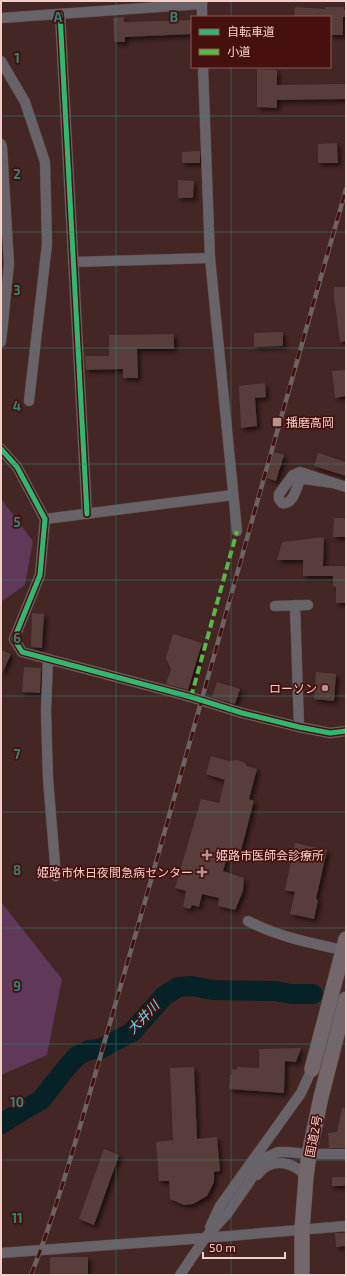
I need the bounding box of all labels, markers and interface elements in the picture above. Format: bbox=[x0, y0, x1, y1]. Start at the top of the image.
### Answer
text: A bbox=[54, 9, 63, 25]
text: B bbox=[170, 9, 178, 25]
legend bbox=[191, 16, 331, 68]
text: 自転車道 bbox=[227, 24, 275, 38]
text: 小道 bbox=[227, 44, 251, 58]
text: 1 bbox=[14, 50, 20, 66]
text: 2 bbox=[13, 166, 21, 182]
text: 3 bbox=[13, 282, 21, 298]
text: 4 bbox=[13, 398, 21, 414]
place label: 播磨高岡 bbox=[286, 415, 334, 429]
marker: 播磨高岡 bbox=[271, 416, 283, 428]
text: 5 bbox=[13, 514, 21, 530]
text: 6 bbox=[13, 630, 21, 646]
place label: ローソン bbox=[269, 681, 317, 695]
marker: ローソン bbox=[320, 683, 330, 693]
text: 7 bbox=[14, 746, 21, 762]
place label: 姫路市医師会診療所 bbox=[216, 848, 324, 862]
marker: 姫路市医師会診療所 bbox=[201, 849, 213, 861]
text: 8 bbox=[13, 862, 21, 878]
place label: 姫路市休日夜間急病センター bbox=[37, 865, 193, 879]
marker: 姫路市休日夜間急病センター bbox=[196, 866, 208, 878]
text: 9 bbox=[13, 978, 21, 994]
water label: 大井川 bbox=[124, 996, 164, 1037]
text: 10 bbox=[10, 1094, 24, 1110]
street label: 国道2号 bbox=[302, 1114, 324, 1158]
text: 11 bbox=[11, 1210, 23, 1226]
scale bar bbox=[203, 1234, 285, 1260]
text: 50 m bbox=[209, 1240, 236, 1254]

